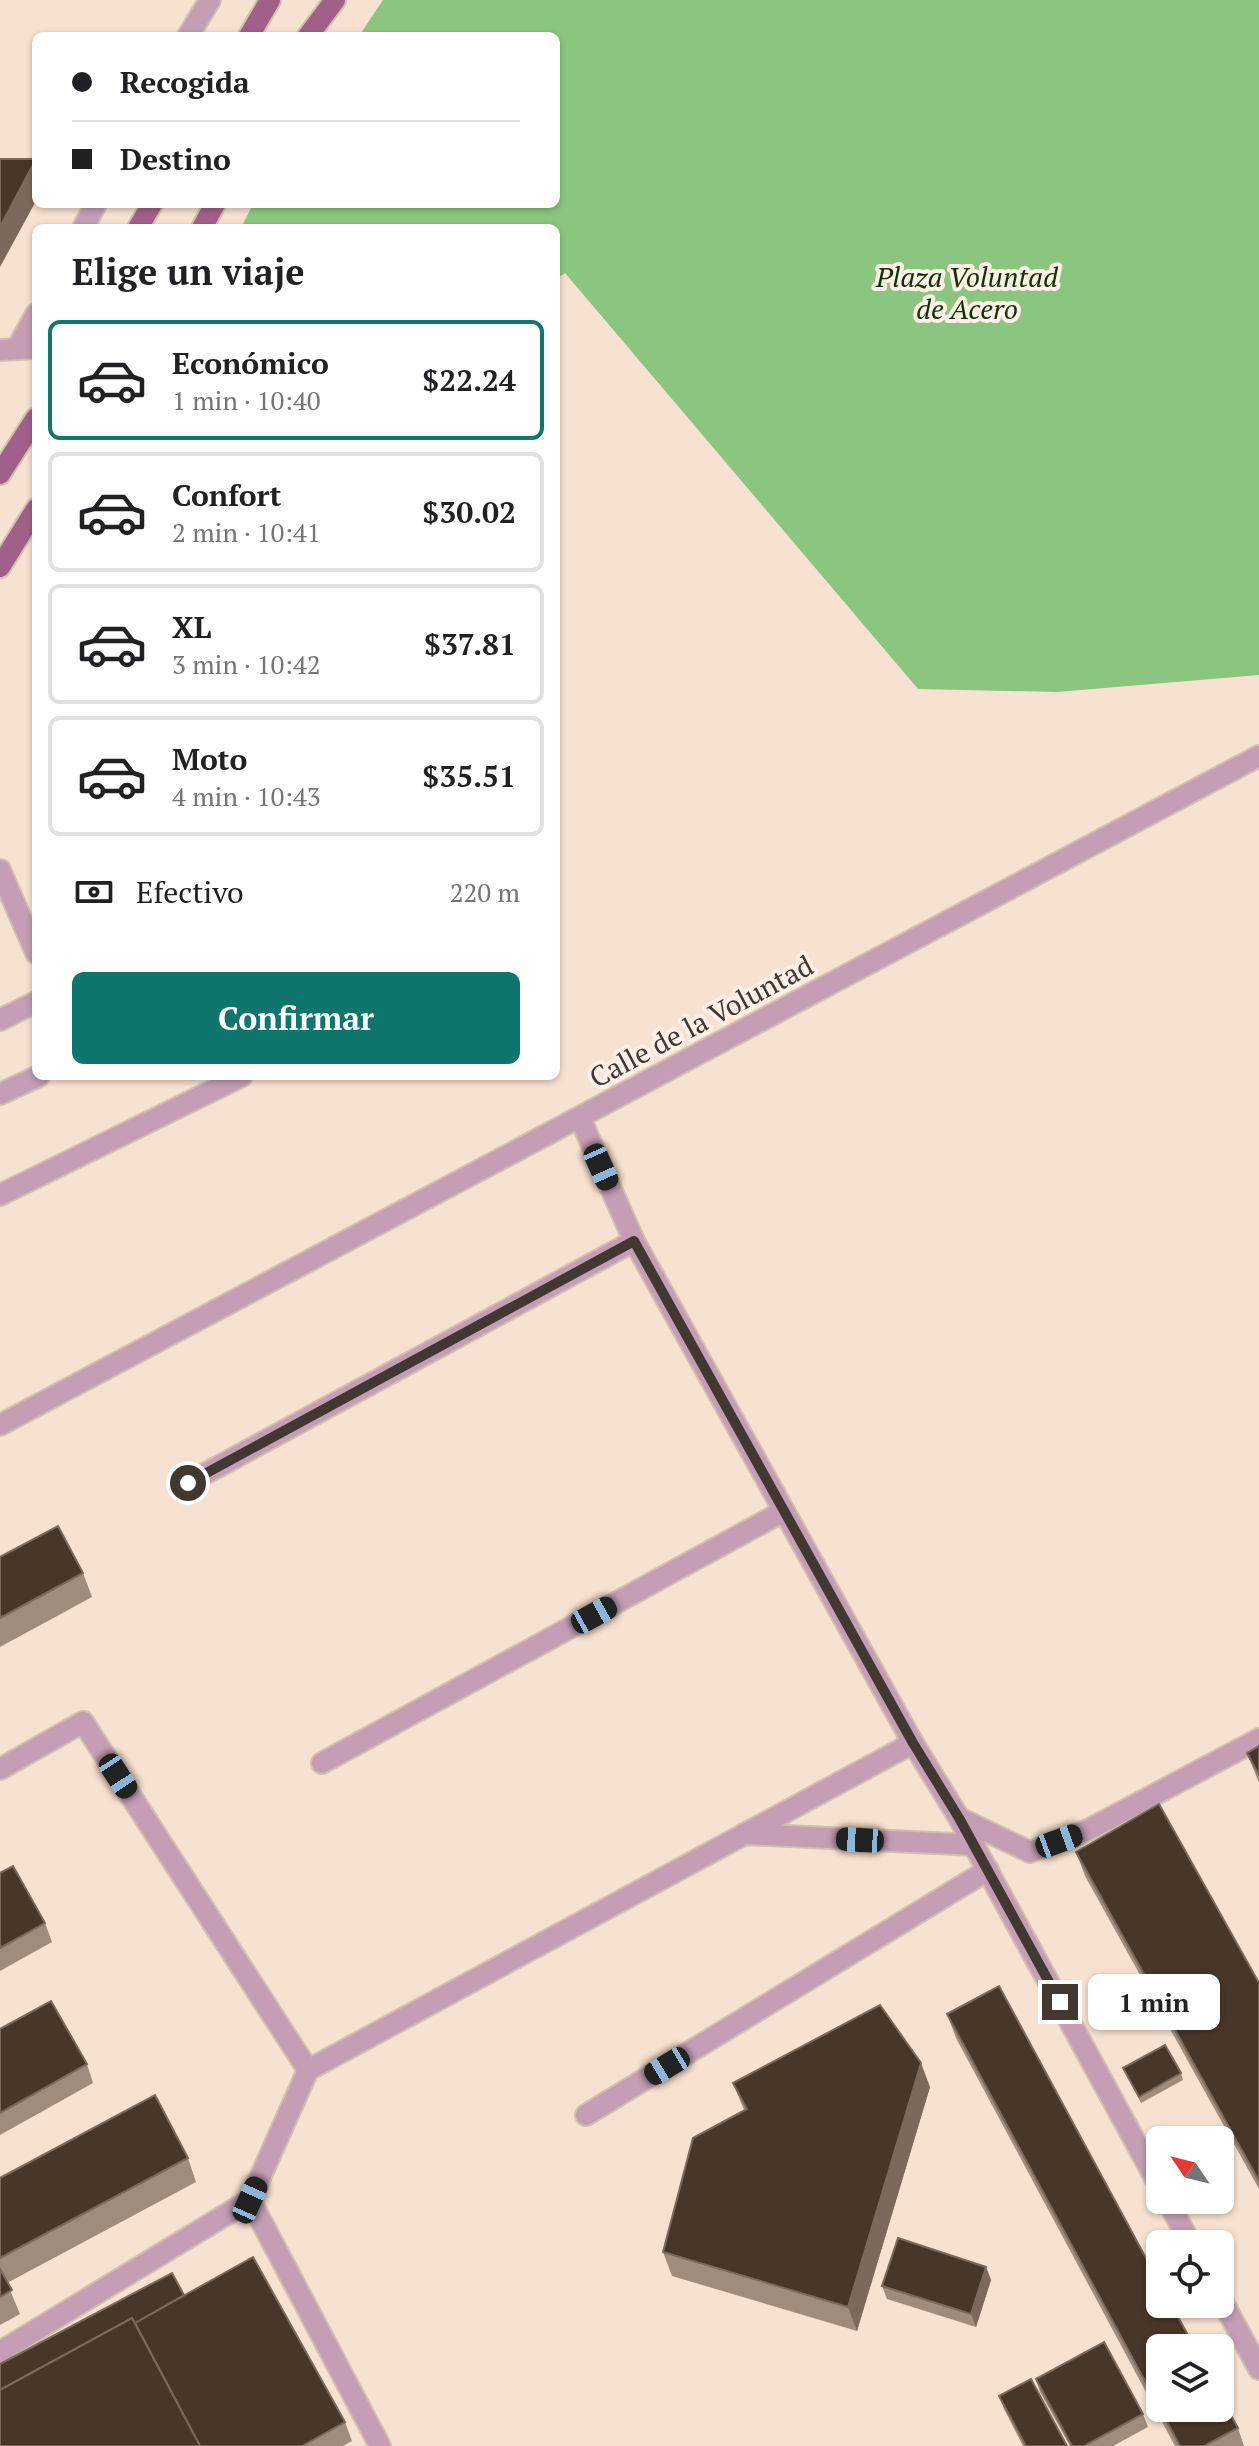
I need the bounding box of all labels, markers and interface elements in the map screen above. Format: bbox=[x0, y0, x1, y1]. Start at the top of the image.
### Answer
text: Recogida bbox=[120, 62, 250, 102]
text: Destino bbox=[120, 139, 231, 179]
text: Elige un viaje bbox=[72, 248, 305, 295]
park label: Plaza Voluntad de Acero bbox=[875, 258, 1059, 327]
text: Económico bbox=[172, 343, 329, 383]
icon: car bbox=[76, 344, 148, 416]
text: $22.24 bbox=[422, 360, 516, 400]
text: 1 min · 10:40 bbox=[172, 383, 321, 417]
text: Confort bbox=[172, 475, 282, 515]
icon: car bbox=[76, 476, 148, 548]
text: $30.02 bbox=[422, 492, 516, 532]
text: 2 min · 10:41 bbox=[172, 515, 321, 549]
text: XL bbox=[172, 607, 211, 647]
icon: car bbox=[76, 608, 148, 680]
text: $37.81 bbox=[424, 624, 516, 664]
text: 3 min · 10:42 bbox=[172, 647, 321, 681]
text: Moto bbox=[172, 739, 247, 779]
icon: car bbox=[76, 740, 148, 812]
text: $35.51 bbox=[422, 756, 516, 796]
text: 4 min · 10:43 bbox=[172, 779, 321, 813]
icon: cash bbox=[72, 870, 116, 914]
text: Efectivo bbox=[136, 872, 244, 912]
text: 220 m bbox=[450, 875, 520, 909]
street label: Calle de la Voluntad bbox=[583, 946, 819, 1096]
button: Confirmar bbox=[72, 972, 520, 1064]
car bbox=[580, 1140, 622, 1194]
route start bbox=[170, 1465, 206, 1501]
car bbox=[567, 1593, 621, 1637]
car bbox=[95, 1749, 141, 1803]
car bbox=[1032, 1822, 1086, 1860]
car bbox=[835, 1827, 885, 1853]
callout: 1 min bbox=[1088, 1974, 1220, 2030]
route end bbox=[1042, 1984, 1078, 2020]
text: 1 min bbox=[1118, 1985, 1190, 2019]
car bbox=[640, 2043, 694, 2089]
north arrow bbox=[1146, 2126, 1234, 2214]
map controls bbox=[1146, 2126, 1234, 2422]
car bbox=[229, 2173, 271, 2227]
button: locate bbox=[1146, 2230, 1234, 2318]
button: layers bbox=[1146, 2334, 1234, 2422]

